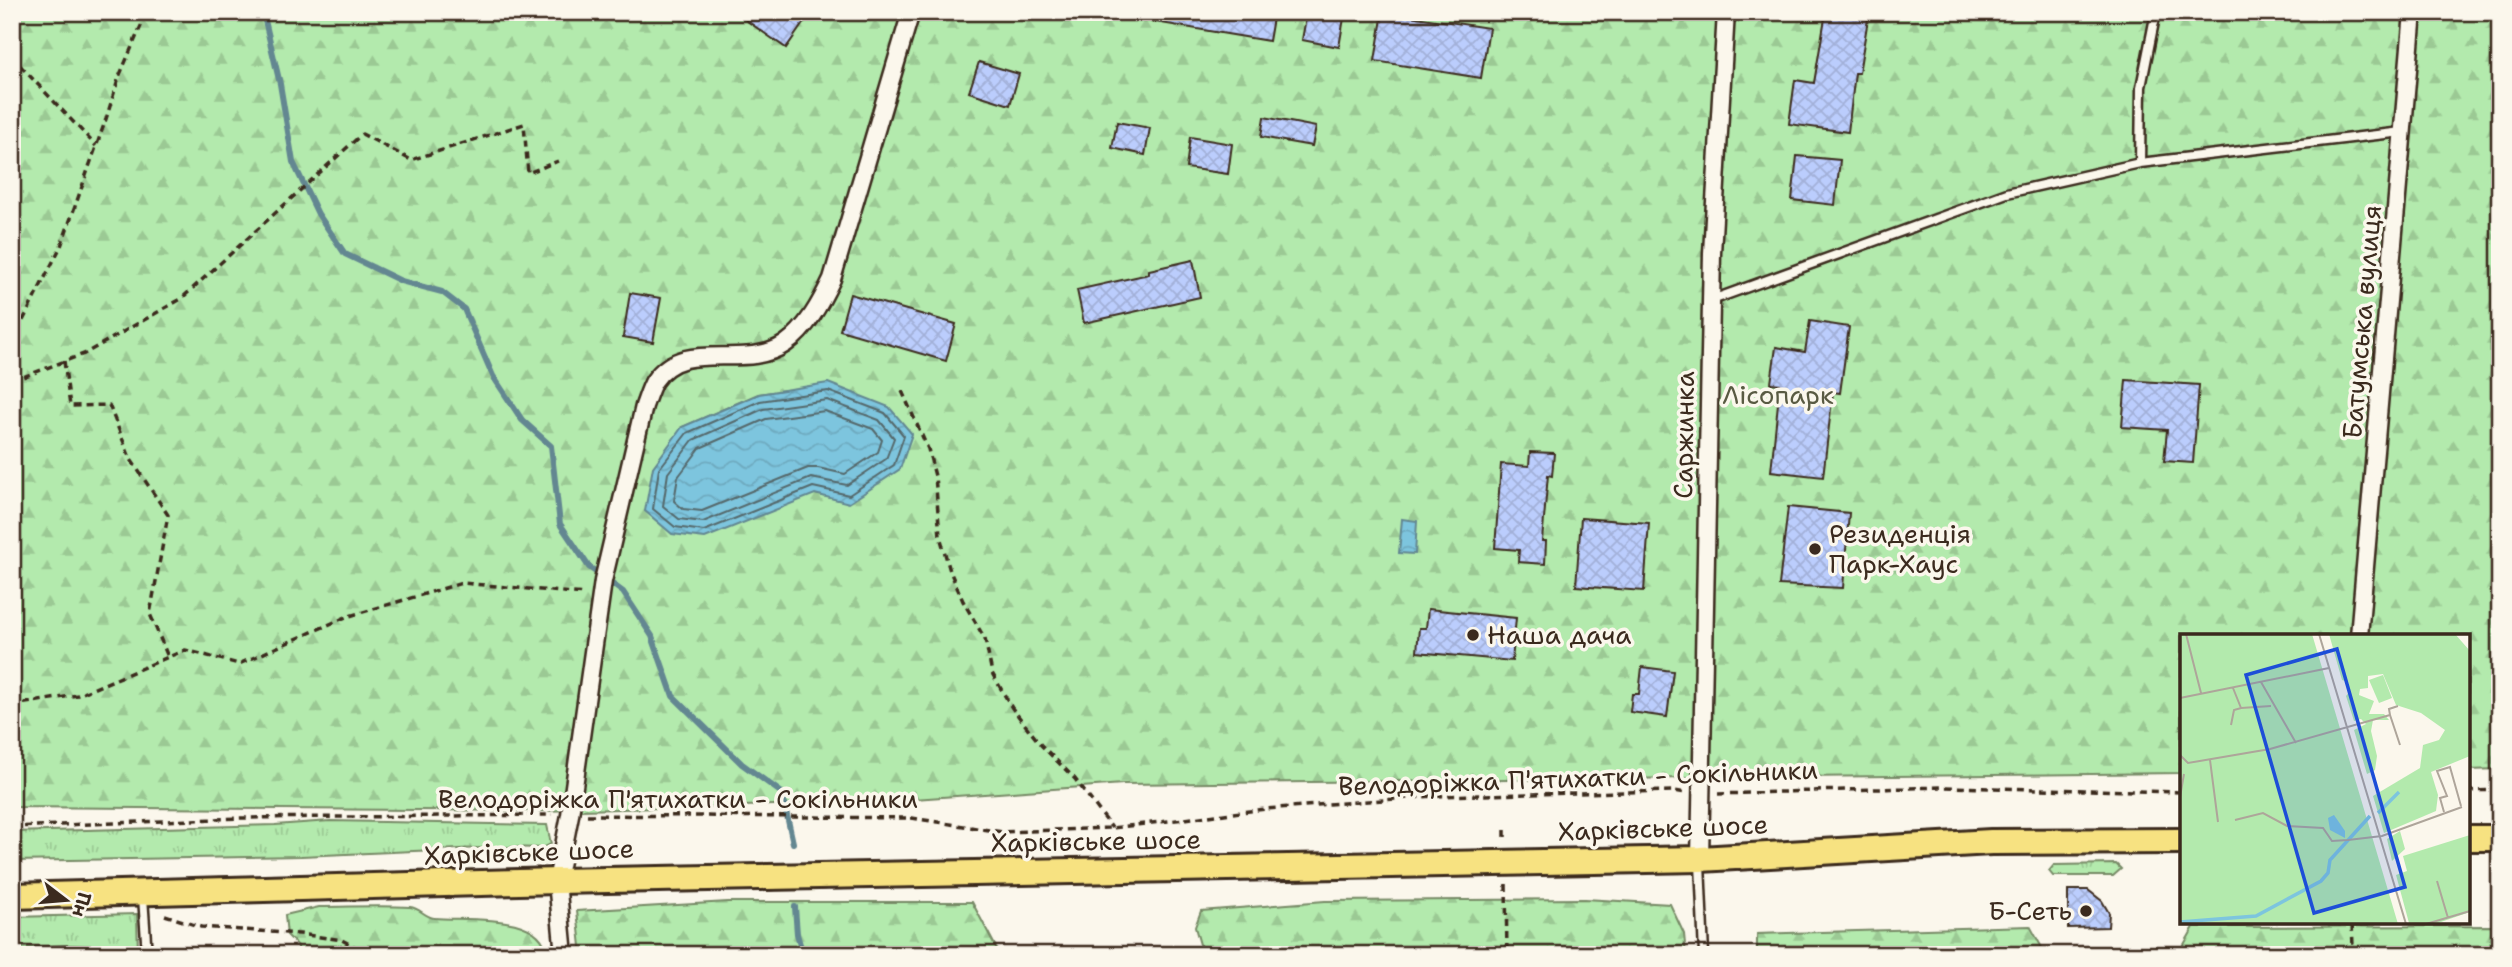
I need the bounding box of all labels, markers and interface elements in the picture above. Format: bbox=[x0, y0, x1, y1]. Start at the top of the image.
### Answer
street label: Батумська вулиця bbox=[2334, 203, 2389, 441]
street label: Саржинка bbox=[1665, 371, 1702, 499]
park label: Лісопарк bbox=[1722, 377, 1834, 412]
place label: Резиденція Парк-Хаус bbox=[1829, 516, 1971, 581]
marker: Резиденція Парк-Хаус bbox=[1807, 541, 1823, 557]
place label: Наша дача bbox=[1487, 617, 1632, 652]
marker: Наша дача bbox=[1465, 627, 1481, 643]
inset map bbox=[2180, 634, 2470, 925]
street label: Велодоріжка П'ятихатки - Сокільники bbox=[1338, 752, 1818, 803]
street label: Велодоріжка П'ятихатки - Сокільники bbox=[438, 781, 918, 816]
street label: Харківське шосе bbox=[1557, 806, 1769, 849]
street label: Харківське шосе bbox=[991, 821, 1201, 860]
street label: Харківське шосе bbox=[423, 830, 635, 873]
north arrow bbox=[32, 866, 102, 936]
text: Пн bbox=[66, 889, 97, 920]
place label: Б-Сеть bbox=[1988, 893, 2072, 928]
marker: Б-Сеть bbox=[2078, 903, 2094, 919]

